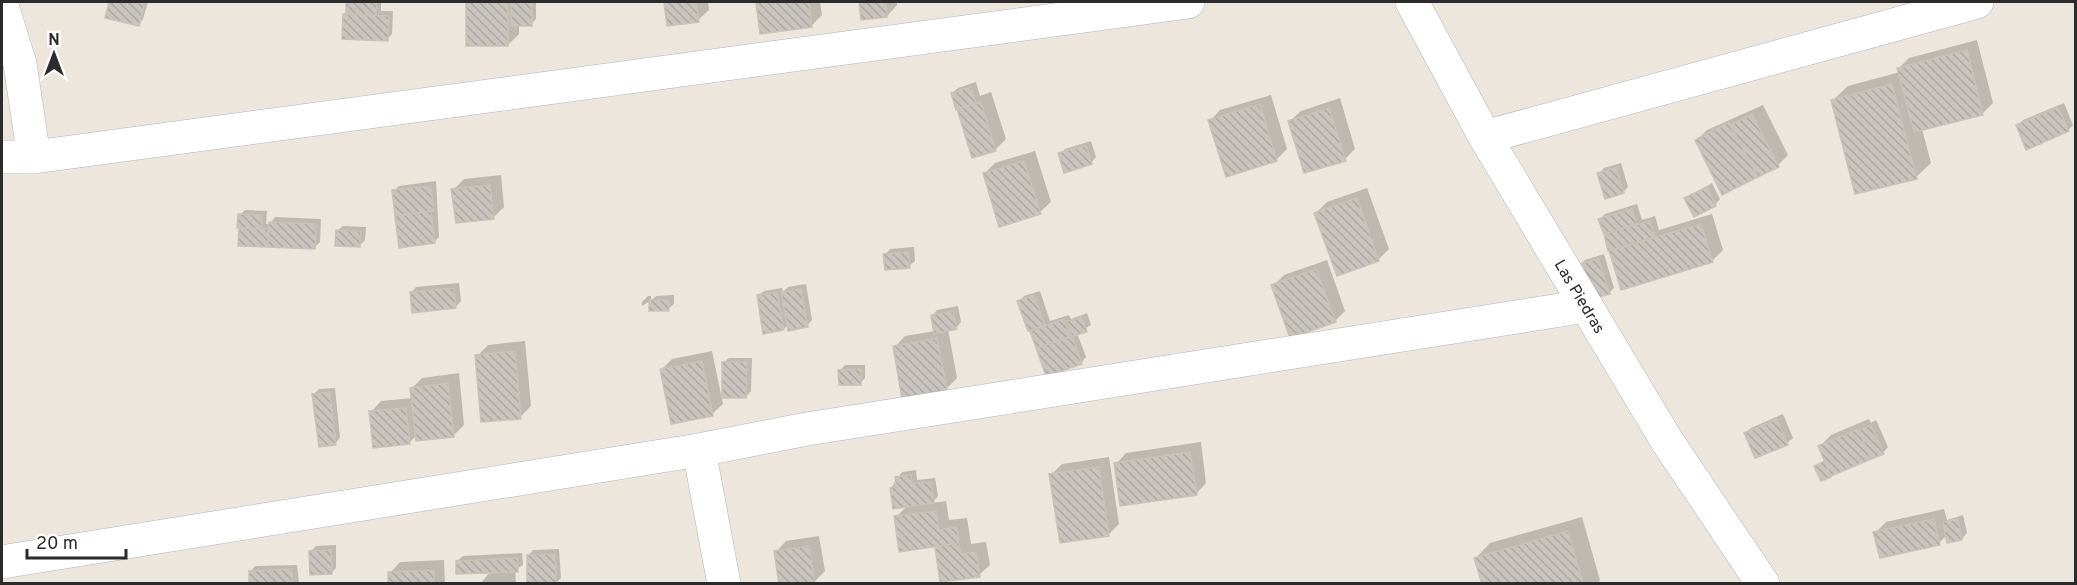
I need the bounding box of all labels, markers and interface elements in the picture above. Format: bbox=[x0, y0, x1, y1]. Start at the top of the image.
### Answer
north arrow bbox=[24, 24, 84, 84]
text: N bbox=[48, 31, 60, 51]
street label: Las Piedras bbox=[1549, 257, 1608, 338]
scale bar bbox=[27, 522, 126, 560]
text: 20 m bbox=[36, 533, 78, 556]

